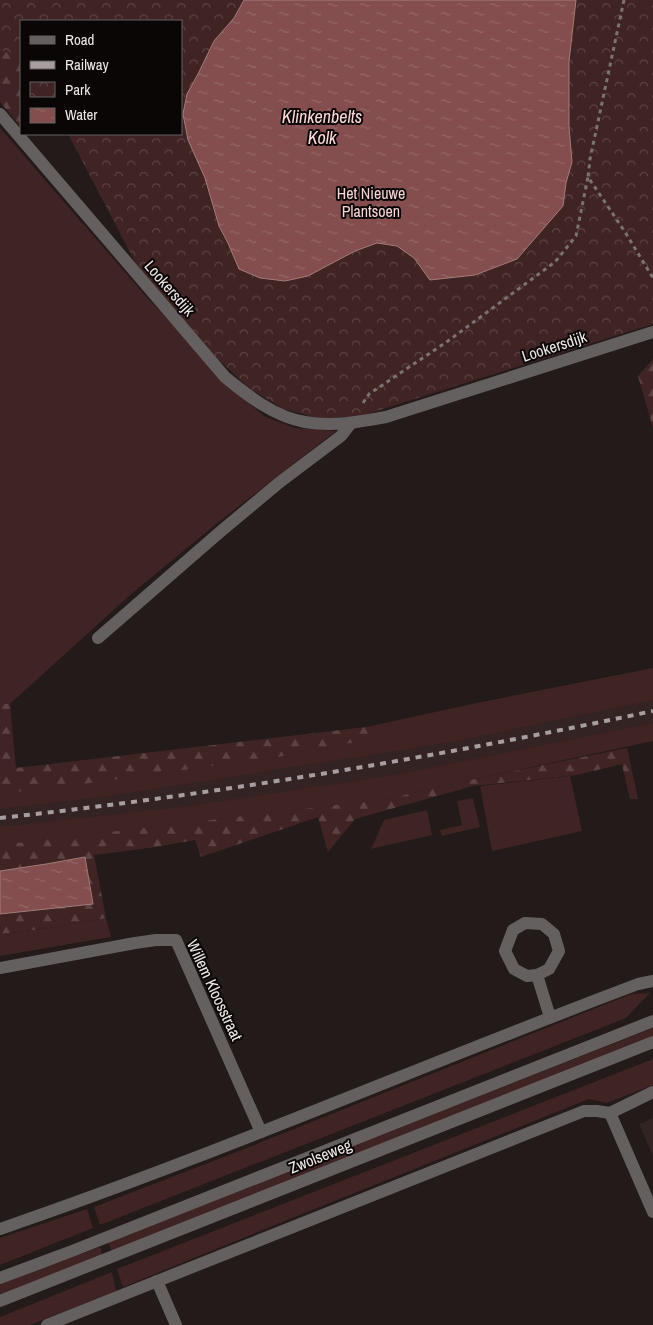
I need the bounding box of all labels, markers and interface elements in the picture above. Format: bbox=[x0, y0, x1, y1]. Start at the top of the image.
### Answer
legend bbox=[20, 20, 182, 135]
text: Road bbox=[65, 29, 94, 50]
text: Railway bbox=[65, 54, 110, 75]
text: Park bbox=[65, 79, 91, 100]
text: Water bbox=[65, 104, 97, 125]
water label: Klinkenbelts Kolk bbox=[282, 104, 362, 150]
park label: Het Nieuwe Plantsoen bbox=[337, 182, 405, 222]
street label: Lookersdijk bbox=[140, 255, 201, 321]
street label: Lookersdijk bbox=[519, 325, 590, 367]
street label: Willem Kloosstraat bbox=[182, 936, 248, 1045]
street label: Zwolseweg bbox=[285, 1133, 355, 1178]

